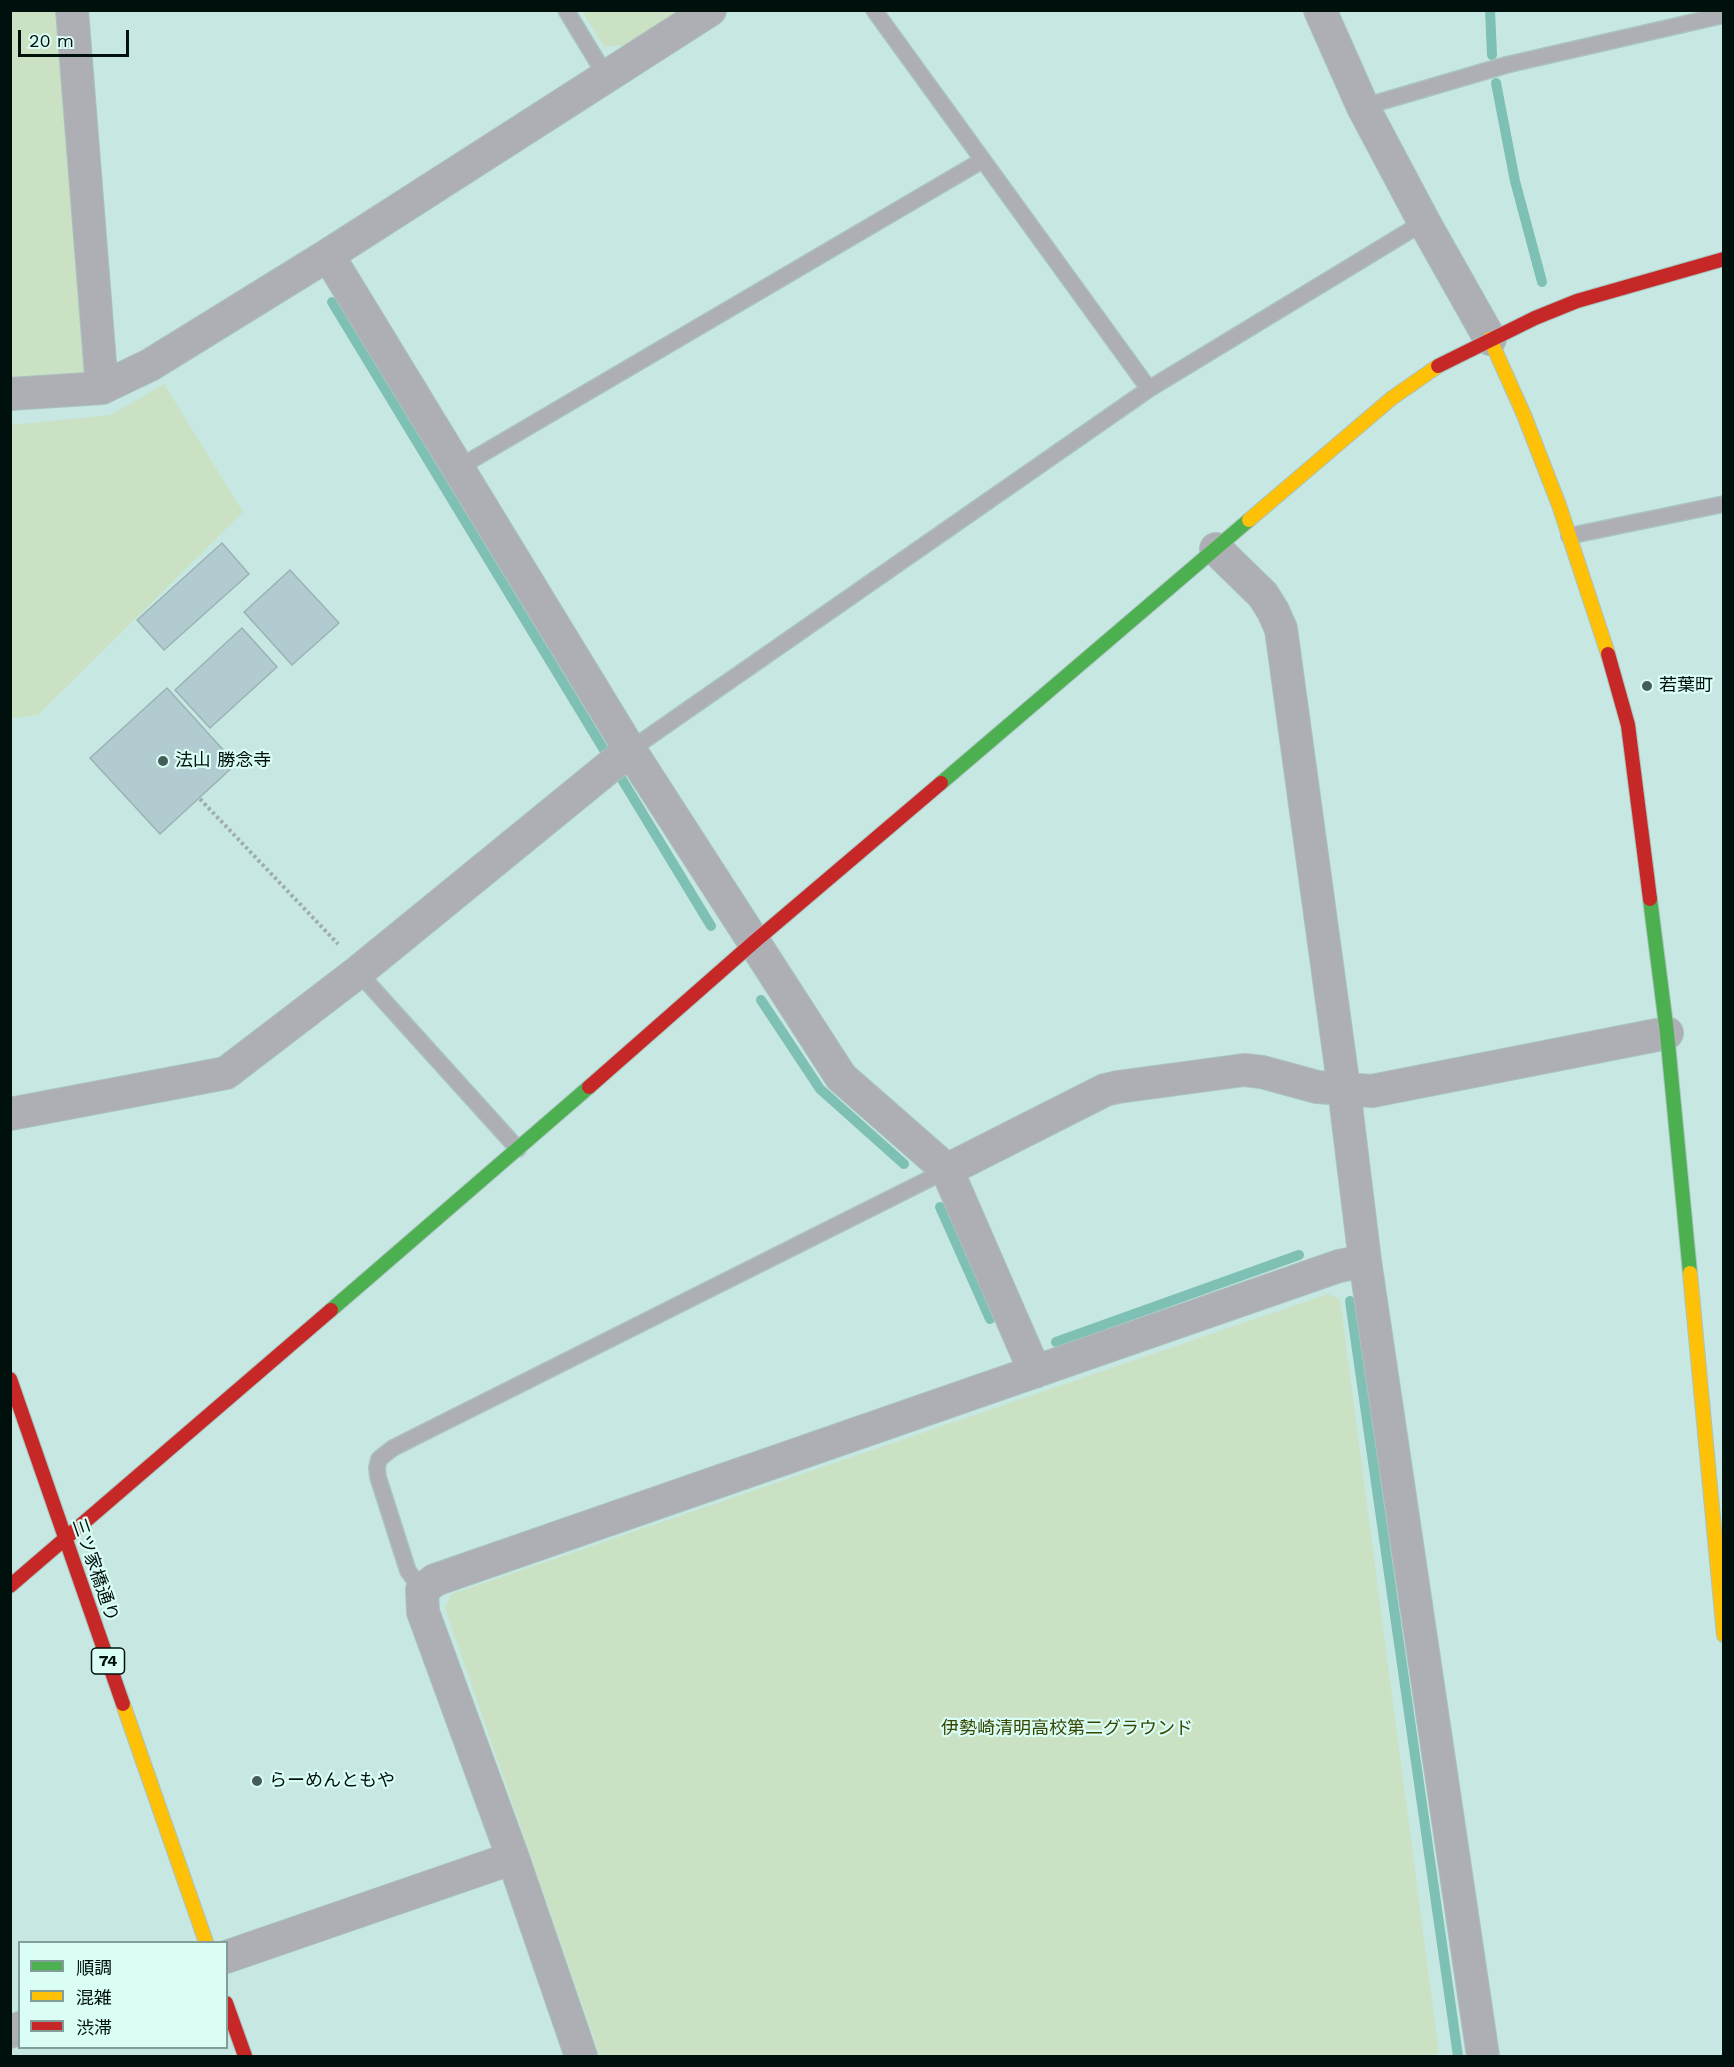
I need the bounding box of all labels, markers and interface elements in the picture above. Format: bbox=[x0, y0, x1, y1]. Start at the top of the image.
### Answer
scale bar bbox=[21, 18, 132, 56]
text: 20 m bbox=[29, 30, 74, 51]
place label: 若葉町 bbox=[1659, 675, 1713, 697]
marker: 若葉町 bbox=[1640, 679, 1654, 693]
place label: 法山 勝念寺 bbox=[175, 750, 271, 772]
marker: 法山 勝念寺 bbox=[156, 754, 170, 768]
street label: 三ツ家橋通り bbox=[67, 1515, 123, 1625]
road number: 74 bbox=[92, 1648, 124, 1674]
park label: 伊勢崎清明高校第二グラウンド bbox=[941, 1718, 1193, 1740]
place label: らーめんともや bbox=[269, 1770, 395, 1792]
marker: らーめんともや bbox=[250, 1774, 264, 1788]
legend bbox=[18, 1941, 228, 2049]
text: 順調 bbox=[76, 1957, 112, 1978]
text: 混雑 bbox=[76, 1987, 112, 2008]
text: 渋滞 bbox=[76, 2017, 112, 2038]

